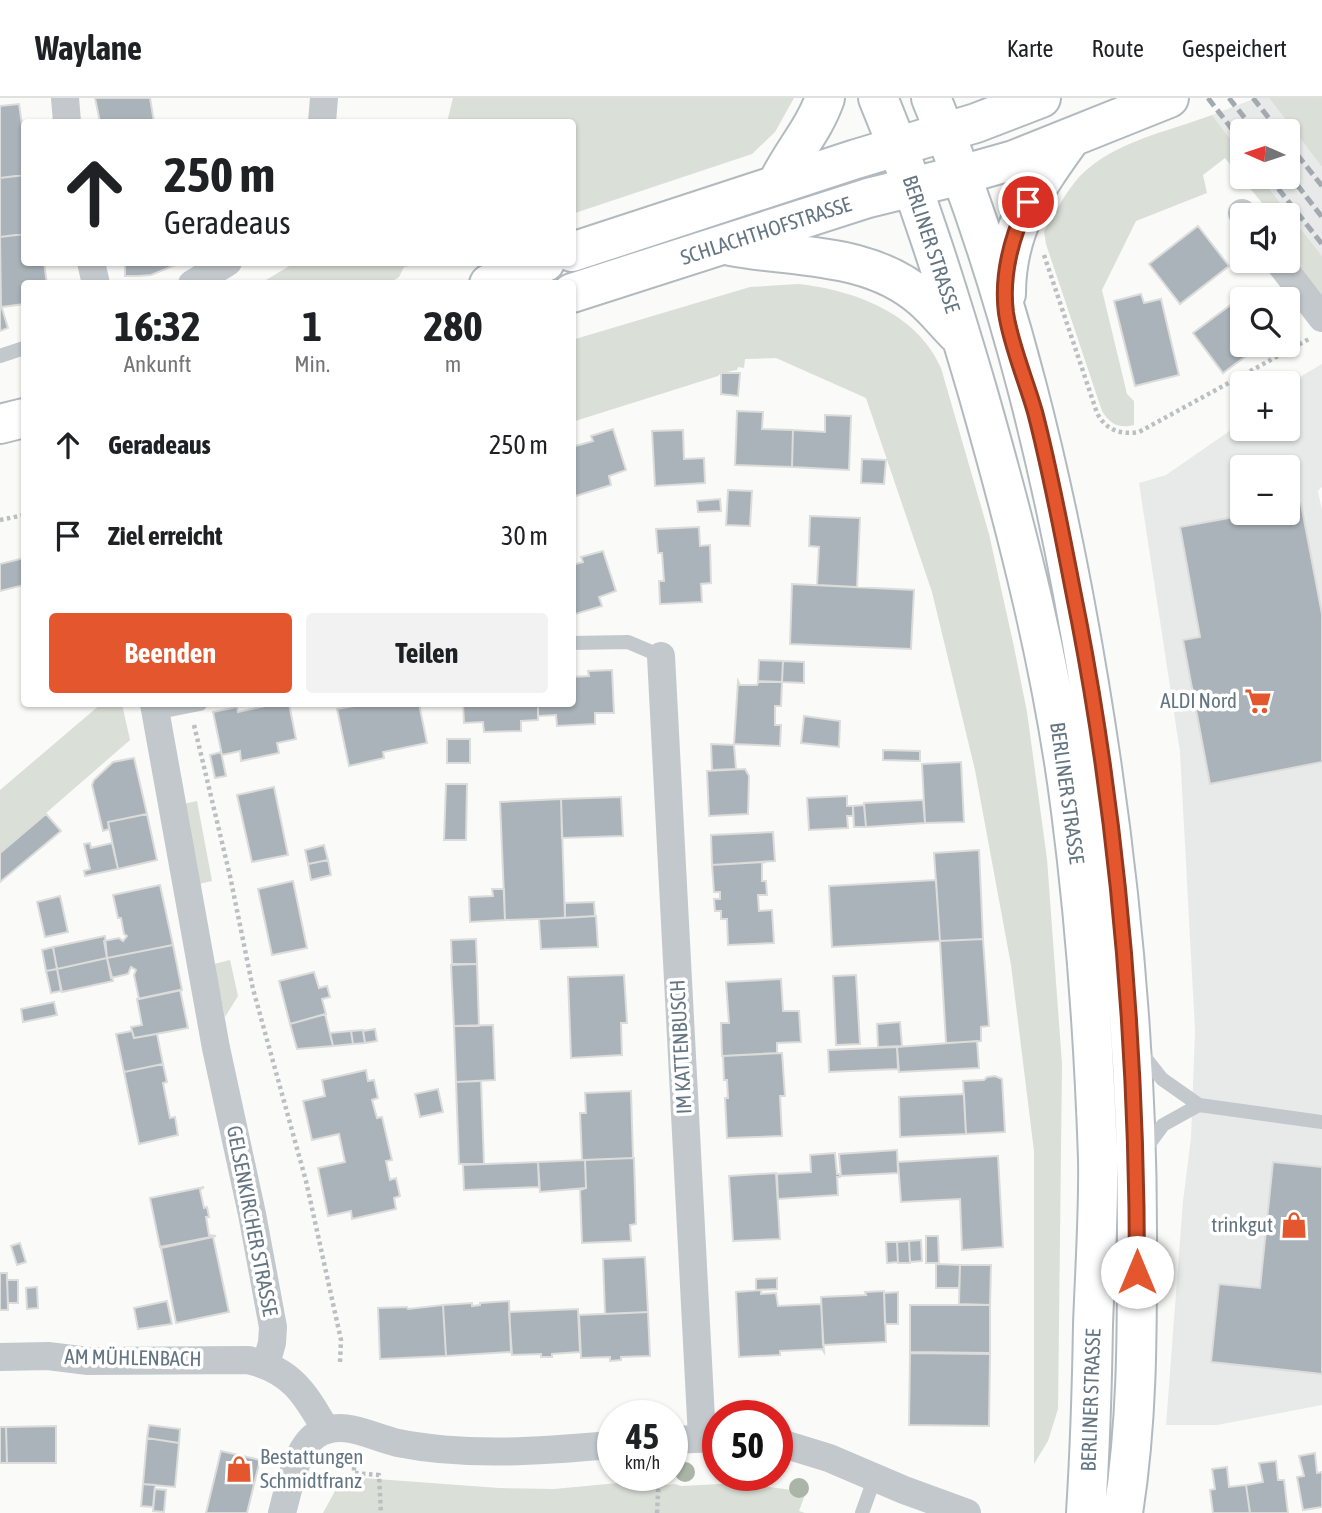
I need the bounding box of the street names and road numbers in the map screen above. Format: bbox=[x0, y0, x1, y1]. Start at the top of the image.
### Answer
street label: BERLINER STRASSE bbox=[898, 172, 965, 315]
street label: SCHLACHTHOFSTRASSE bbox=[677, 191, 854, 269]
street label: BERLINER STRASSE bbox=[1046, 720, 1090, 865]
street label: IM KATTENBUSCH bbox=[664, 979, 696, 1115]
street label: GELSENKIRCHER STRASSE bbox=[223, 1123, 283, 1318]
street label: BERLINER STRASSE bbox=[1076, 1328, 1104, 1472]
street label: AM MÜHLENBACH bbox=[64, 1344, 202, 1370]

